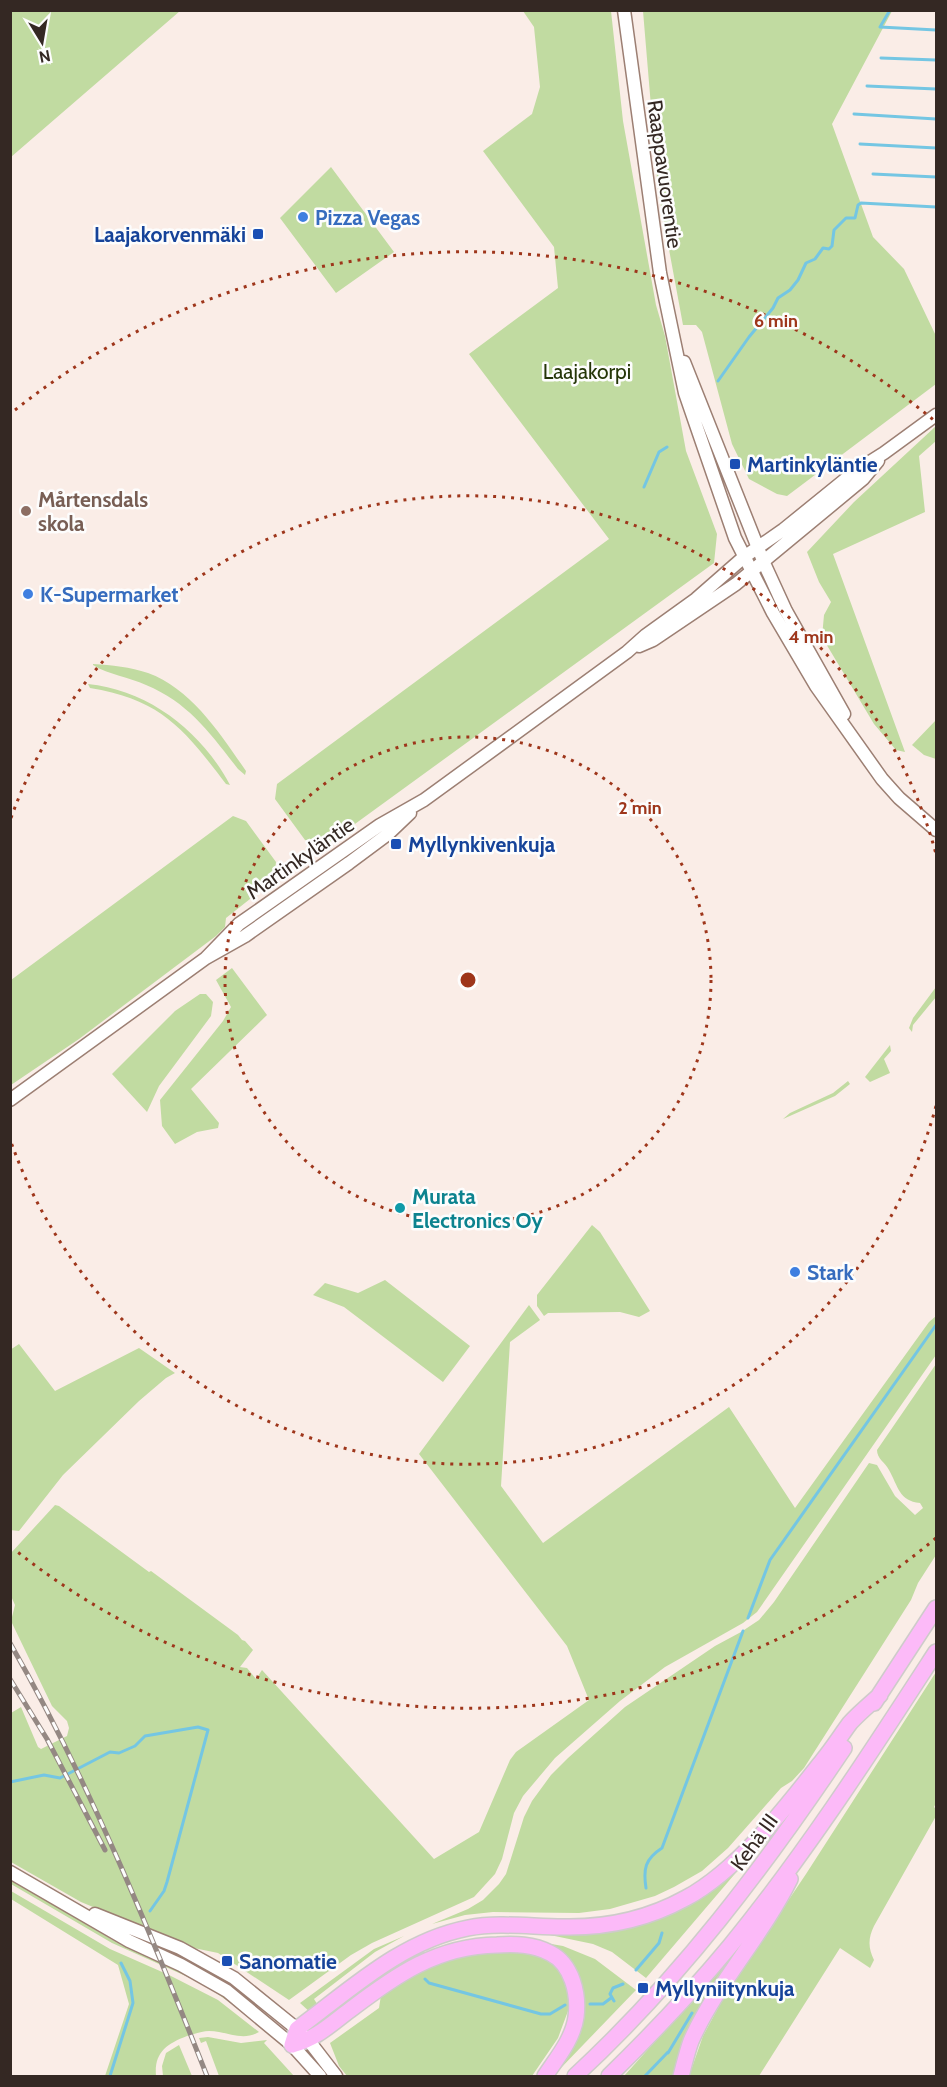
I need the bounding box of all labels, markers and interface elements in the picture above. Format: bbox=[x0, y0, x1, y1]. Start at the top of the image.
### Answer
north arrow bbox=[12, 12, 72, 72]
text: N bbox=[37, 46, 52, 67]
street label: Raappavuorentie bbox=[642, 98, 688, 250]
place label: Pizza Vegas bbox=[315, 205, 420, 230]
marker: Pizza Vegas bbox=[296, 210, 310, 224]
place label: Laajakorvenmäki bbox=[94, 222, 246, 247]
marker: Laajakorvenmäki bbox=[251, 227, 265, 241]
text: 6 min bbox=[754, 310, 798, 332]
park label: Laajakorpi bbox=[543, 359, 631, 385]
place label: Martinkyläntie bbox=[747, 452, 878, 477]
marker: Martinkyläntie bbox=[728, 457, 742, 471]
place label: Mårtensdals skola bbox=[38, 487, 148, 536]
marker: Mårtensdals skola bbox=[19, 504, 33, 518]
place label: K-Supermarket bbox=[40, 582, 179, 607]
marker: K-Supermarket bbox=[21, 587, 35, 601]
text: 4 min bbox=[788, 626, 834, 648]
text: 2 min bbox=[618, 797, 662, 819]
street label: Martinkyläntie bbox=[241, 812, 359, 904]
place label: Myllynkivenkuja bbox=[408, 832, 556, 857]
marker: Myllynkivenkuja bbox=[389, 837, 403, 851]
centre of rings bbox=[458, 970, 478, 990]
place label: Murata Electronics Oy bbox=[412, 1184, 543, 1233]
marker: Murata Electronics Oy bbox=[393, 1201, 407, 1215]
place label: Stark bbox=[807, 1260, 855, 1285]
marker: Stark bbox=[788, 1265, 802, 1279]
street label: Kehä III bbox=[725, 1809, 783, 1875]
place label: Sanomatie bbox=[239, 1949, 337, 1974]
marker: Sanomatie bbox=[220, 1954, 234, 1968]
place label: Myllyniitynkuja bbox=[655, 1976, 795, 2001]
marker: Myllyniitynkuja bbox=[636, 1981, 650, 1995]

